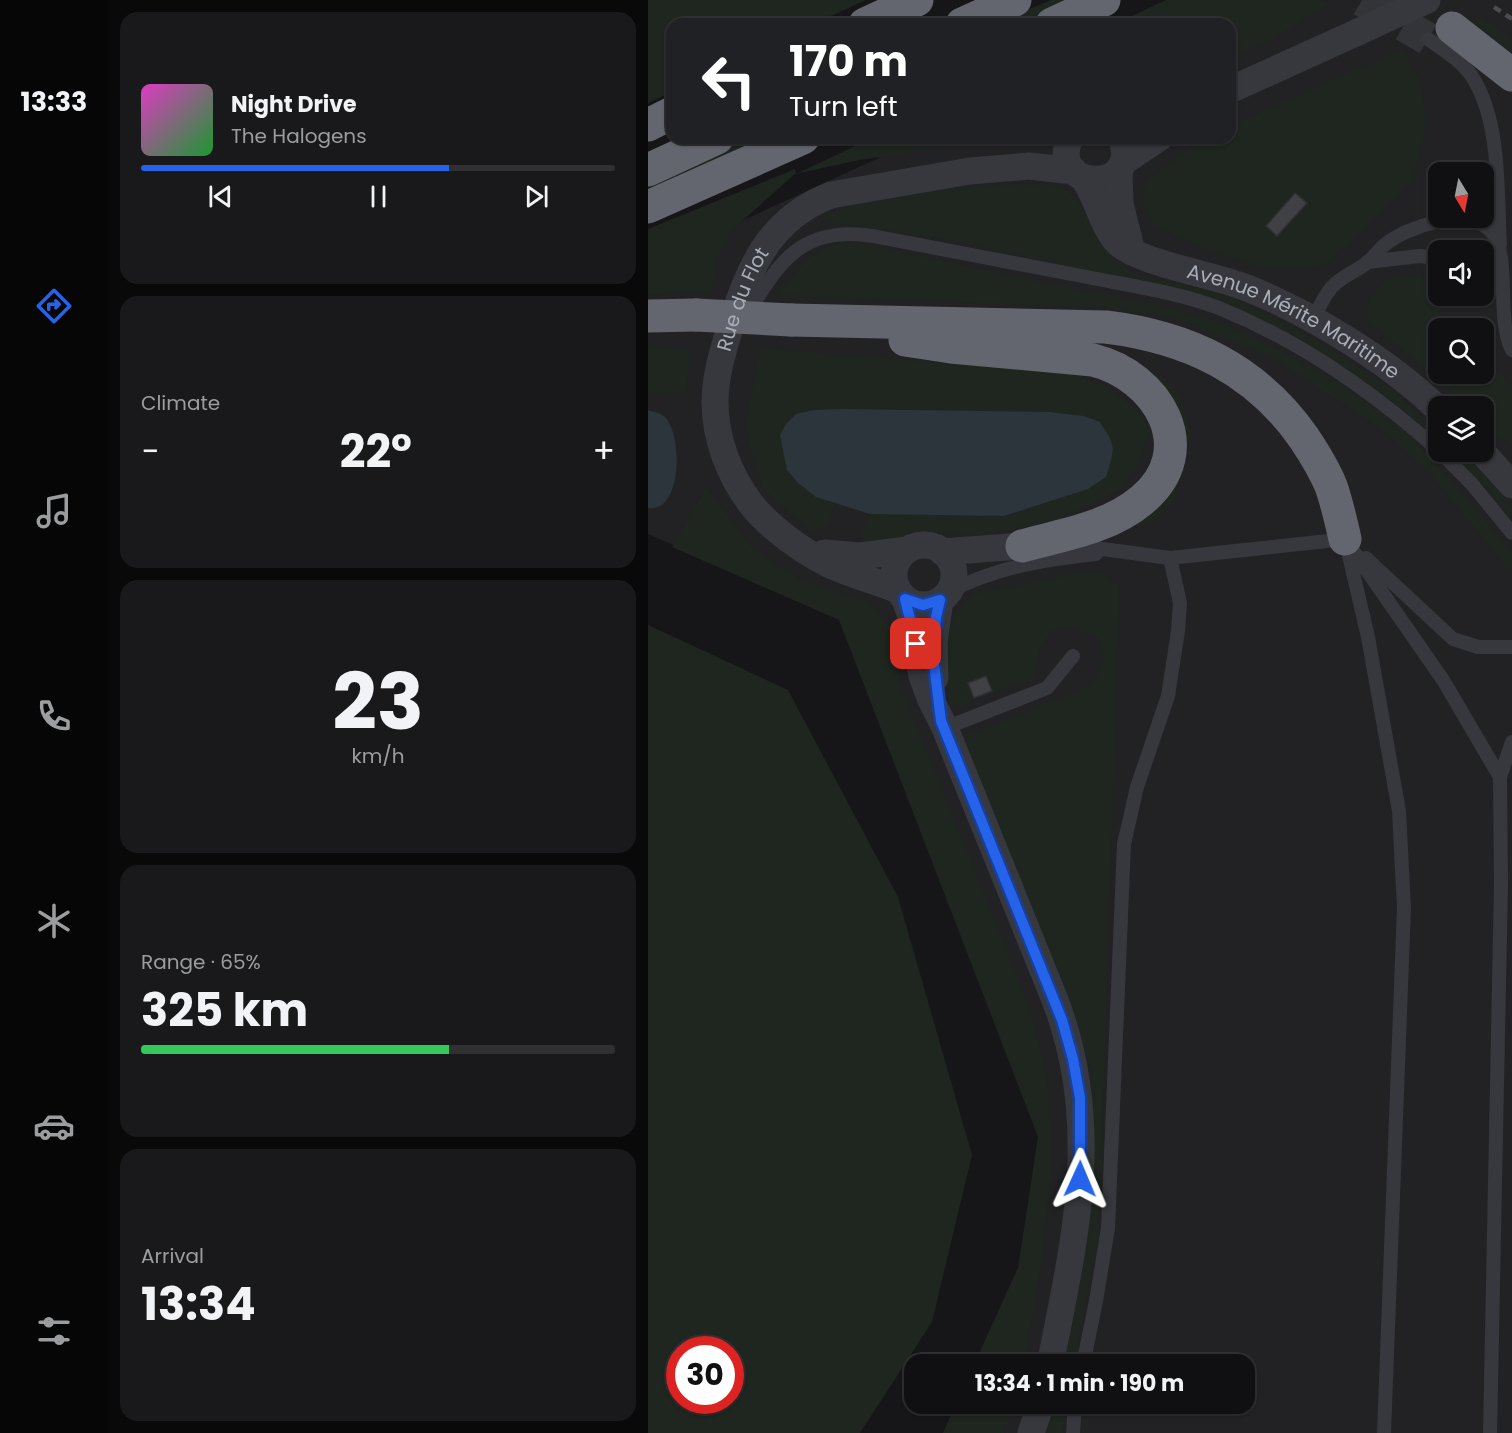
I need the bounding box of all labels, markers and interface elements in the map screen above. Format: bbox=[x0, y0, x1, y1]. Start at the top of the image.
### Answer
text: 170 m bbox=[789, 32, 908, 91]
icon: left bbox=[690, 42, 768, 120]
text: 13:33 bbox=[21, 83, 87, 120]
text: Turn left bbox=[789, 88, 898, 125]
text: Night Drive bbox=[231, 89, 357, 120]
text: The Halogens bbox=[231, 122, 367, 150]
north arrow bbox=[1428, 162, 1494, 228]
map controls bbox=[1428, 162, 1494, 462]
icon: previous bbox=[204, 180, 237, 213]
icon: pause bbox=[362, 180, 395, 213]
icon: next bbox=[520, 180, 553, 213]
button: sound bbox=[1428, 240, 1494, 306]
street label: Rue du Flot bbox=[710, 242, 775, 354]
street label: Avenue Mérite Maritime bbox=[1184, 257, 1406, 386]
icon: directions bbox=[33, 285, 75, 327]
button: search bbox=[1428, 318, 1494, 384]
text: Climate bbox=[141, 389, 220, 417]
button: layers bbox=[1428, 396, 1494, 462]
text: 22° bbox=[340, 420, 412, 483]
text: − bbox=[141, 428, 159, 475]
text: + bbox=[592, 428, 615, 475]
icon: music bbox=[33, 490, 75, 532]
pin bbox=[890, 618, 941, 669]
icon: arrive bbox=[899, 627, 932, 660]
text: 23 bbox=[332, 647, 424, 756]
icon: phone bbox=[33, 695, 75, 737]
text: km/h bbox=[351, 742, 405, 770]
icon: climate bbox=[33, 900, 75, 942]
text: Range · 65% bbox=[141, 948, 261, 976]
text: 325 km bbox=[141, 979, 308, 1042]
icon: car bbox=[33, 1105, 75, 1147]
position arrow bbox=[1048, 1147, 1112, 1211]
text: Arrival bbox=[141, 1242, 204, 1270]
text: 13:34 bbox=[141, 1273, 256, 1336]
icon: filters bbox=[33, 1310, 75, 1352]
speed limit sign: 30 bbox=[666, 1336, 744, 1414]
text: 13:34 · 1 min · 190 m bbox=[975, 1368, 1184, 1399]

